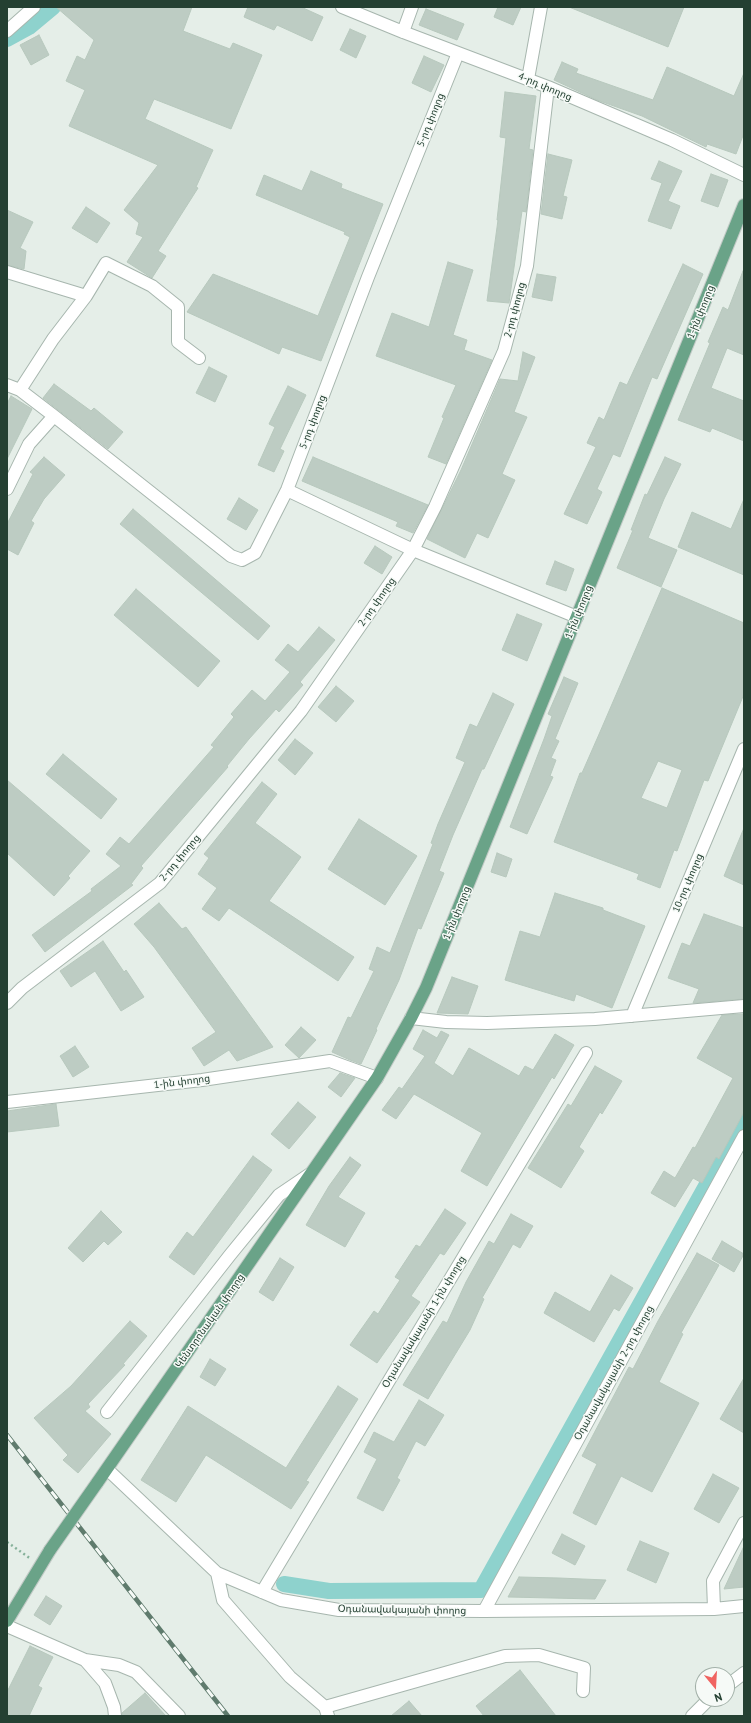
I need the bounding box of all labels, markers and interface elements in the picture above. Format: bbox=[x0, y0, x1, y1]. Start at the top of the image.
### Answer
street label: 4-րդ փողոց bbox=[516, 70, 574, 104]
street label: 5-րդ փողոց bbox=[415, 91, 447, 149]
street label: 2-րդ փողոց bbox=[502, 281, 528, 339]
street label: 1-ին փողոց bbox=[685, 283, 717, 341]
street label: 5-րդ փողոց bbox=[297, 393, 329, 451]
street label: 2-րդ փողոց bbox=[356, 575, 398, 629]
street label: 1-ին փողոց bbox=[563, 583, 595, 641]
street label: 2-րդ փողոց bbox=[157, 832, 203, 884]
street label: 10-րդ փողոց bbox=[670, 852, 706, 914]
street label: 1-ին փողոց bbox=[441, 884, 473, 942]
street label: 1-ին փողոց bbox=[153, 1073, 211, 1091]
street label: Օդանավակայանի 1-ին փողոց bbox=[380, 1254, 468, 1390]
street label: Կենտրոնական փողոց bbox=[173, 1272, 247, 1370]
street label: Օդանավակայանի 2-րդ փողոց bbox=[572, 1303, 656, 1443]
street label: Օդանավակայանի փողոց bbox=[338, 1603, 466, 1617]
north arrow bbox=[695, 1667, 735, 1707]
text: N bbox=[713, 1690, 724, 1705]

